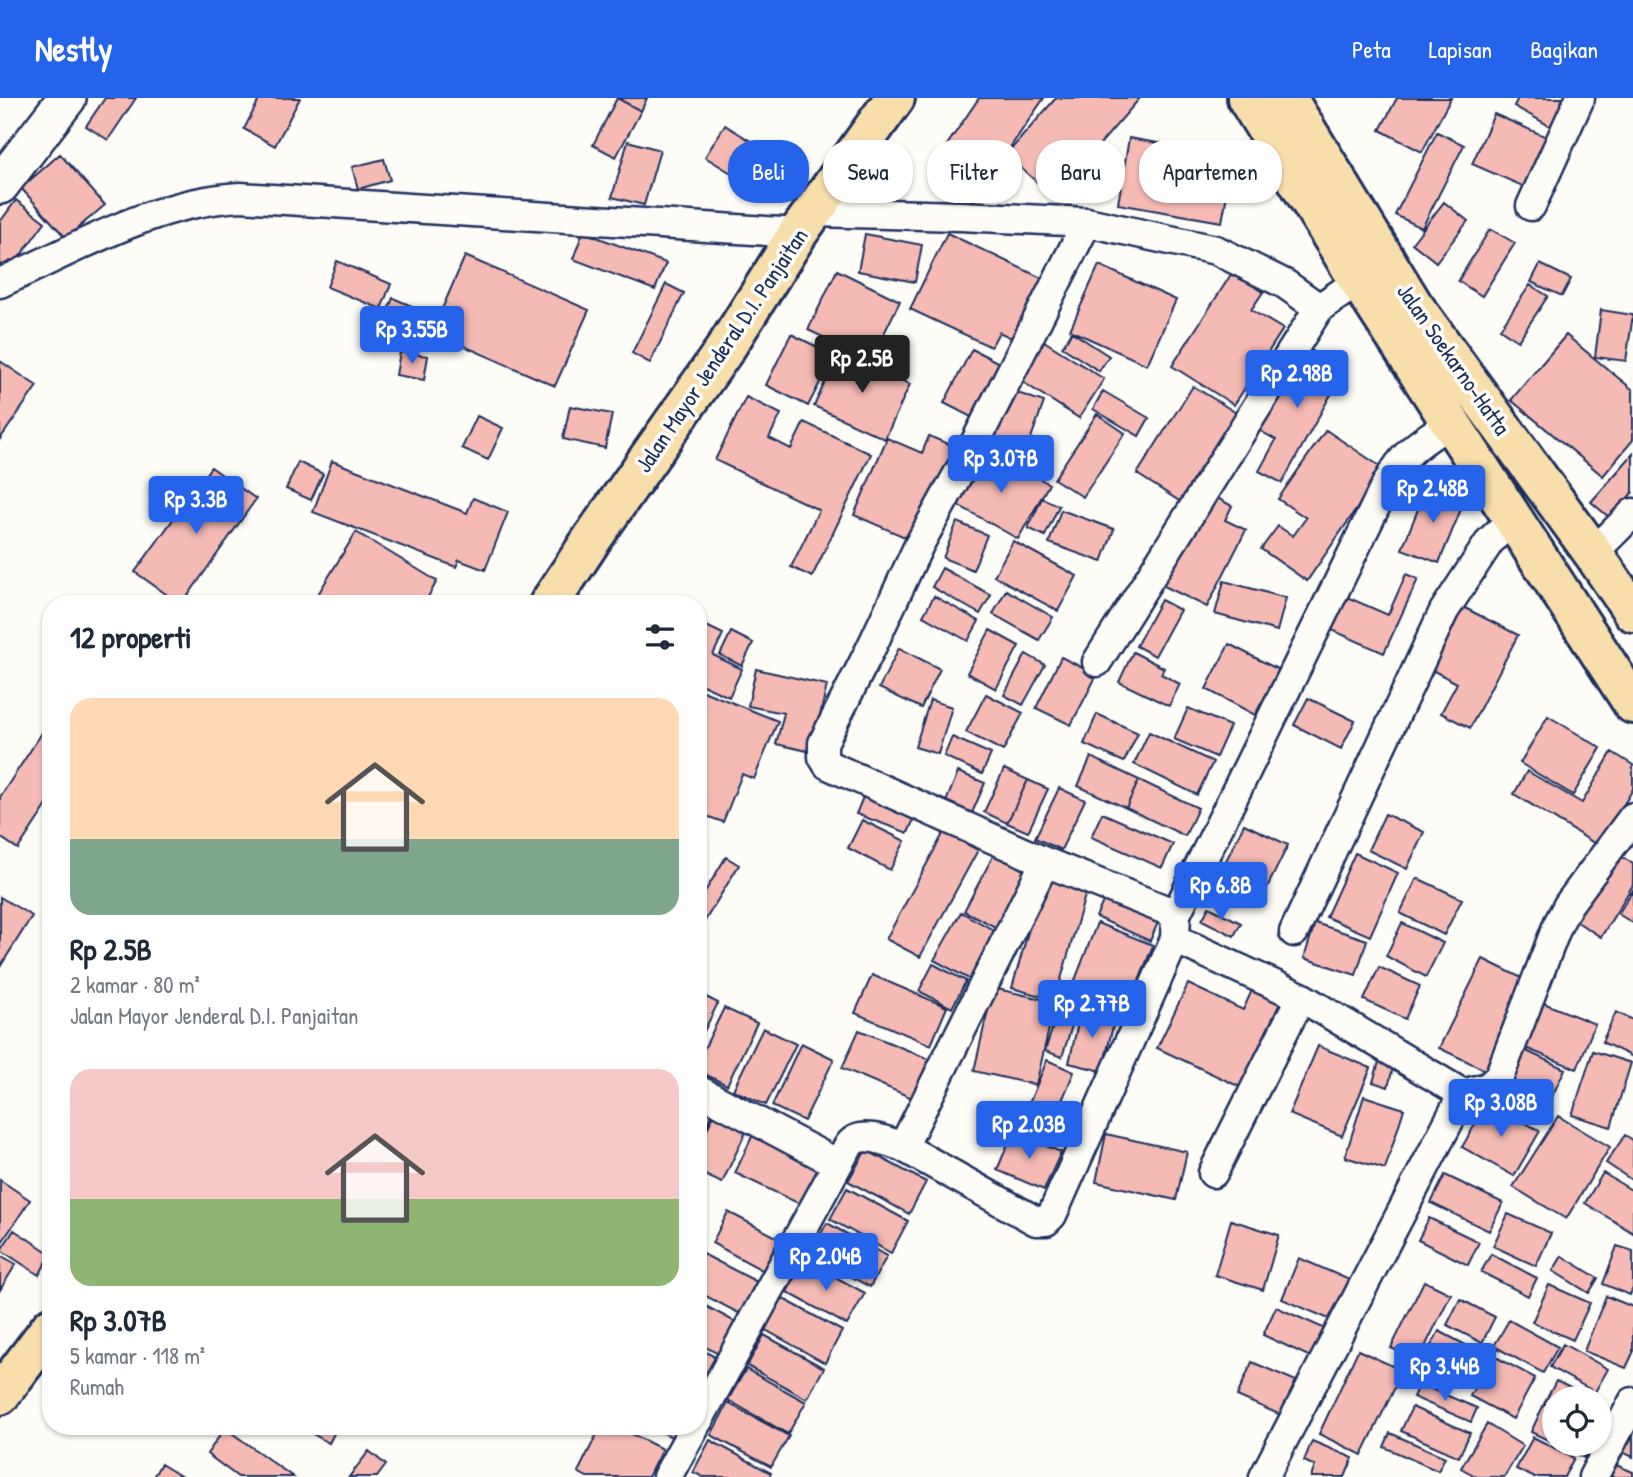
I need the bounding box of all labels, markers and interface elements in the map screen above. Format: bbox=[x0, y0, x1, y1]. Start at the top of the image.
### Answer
text: Nestly bbox=[35, 27, 112, 71]
text: Peta bbox=[1352, 33, 1391, 65]
text: Lapisan bbox=[1429, 33, 1492, 65]
text: Bagikan bbox=[1530, 33, 1598, 65]
chip: Beli bbox=[728, 140, 809, 203]
chip: Sewa bbox=[823, 140, 913, 203]
chip: Filter bbox=[927, 140, 1022, 203]
chip: Baru bbox=[1036, 140, 1125, 203]
chip: Apartemen bbox=[1139, 140, 1282, 203]
street label: Jalan Mayor Jenderal D.I. Panjaitan bbox=[627, 222, 815, 478]
street label: Jalan Soekarno-Hatta bbox=[1390, 277, 1518, 441]
pin: Rp 3.55B bbox=[340, 306, 484, 366]
text: Rp 3.55B bbox=[376, 313, 448, 344]
pin: Rp 2.5B bbox=[797, 336, 927, 395]
text: Rp 2.5B bbox=[831, 342, 893, 373]
pin: Rp 2.98B bbox=[1225, 350, 1369, 410]
text: Rp 2.98B bbox=[1261, 357, 1333, 388]
pin: Rp 3.07B bbox=[929, 436, 1073, 495]
text: Rp 3.07B bbox=[964, 442, 1038, 473]
pin: Rp 2.48B bbox=[1361, 466, 1505, 525]
text: Rp 2.48B bbox=[1397, 472, 1469, 503]
pin: Rp 3.3B bbox=[131, 476, 261, 536]
text: Rp 3.3B bbox=[165, 483, 227, 514]
text: 12 properti bbox=[70, 617, 192, 657]
icon: filters bbox=[641, 618, 679, 656]
icon: home bbox=[312, 744, 438, 870]
pin: Rp 6.8B bbox=[1156, 862, 1286, 922]
text: Rp 6.8B bbox=[1190, 869, 1252, 900]
text: Rp 2.5B bbox=[70, 929, 152, 969]
text: 2 kamar · 80 m² bbox=[70, 969, 200, 1000]
pin: Rp 2.77B bbox=[1020, 981, 1164, 1040]
text: Rp 2.77B bbox=[1054, 987, 1130, 1018]
text: Jalan Mayor Jenderal D.I. Panjaitan bbox=[70, 1000, 359, 1031]
pin: Rp 3.08B bbox=[1429, 1080, 1573, 1139]
text: Rp 3.08B bbox=[1465, 1086, 1537, 1117]
pin: Rp 2.03B bbox=[957, 1102, 1101, 1161]
text: Rp 2.03B bbox=[992, 1108, 1066, 1139]
icon: home bbox=[312, 1115, 438, 1241]
pin: Rp 2.04B bbox=[754, 1234, 898, 1293]
text: Rp 2.04B bbox=[790, 1240, 862, 1271]
text: Rp 3.07B bbox=[70, 1300, 167, 1340]
text: 5 kamar · 118 m² bbox=[70, 1340, 205, 1371]
pin: Rp 3.44B bbox=[1373, 1344, 1517, 1403]
text: Rp 3.44B bbox=[1410, 1350, 1480, 1381]
text: Rumah bbox=[70, 1371, 124, 1402]
map controls bbox=[1542, 1386, 1612, 1456]
button: locate bbox=[1542, 1386, 1612, 1456]

